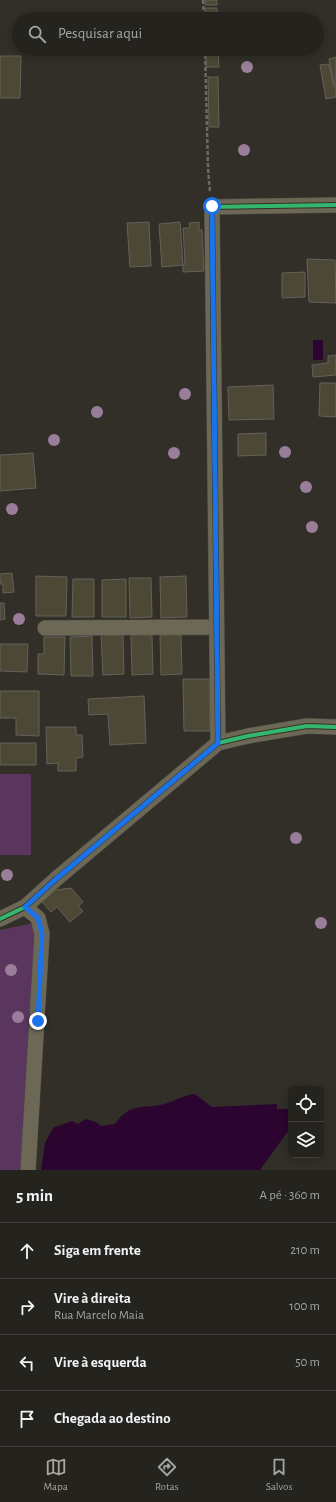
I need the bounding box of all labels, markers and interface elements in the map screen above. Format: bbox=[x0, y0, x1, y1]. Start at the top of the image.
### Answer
search box bbox=[12, 12, 324, 56]
icon: search bbox=[26, 23, 48, 45]
text: Pesquisar aqui bbox=[58, 26, 142, 41]
route start bbox=[203, 197, 221, 215]
route end bbox=[29, 1012, 47, 1030]
map controls bbox=[288, 1086, 324, 1158]
button: locate bbox=[288, 1086, 324, 1122]
button: layers bbox=[288, 1122, 324, 1158]
text: 5 min bbox=[16, 1187, 53, 1204]
text: A pé · 360 m bbox=[260, 1189, 320, 1202]
icon: ahead bbox=[16, 1240, 38, 1262]
text: Siga em frente bbox=[54, 1243, 141, 1258]
text: 210 m bbox=[290, 1244, 320, 1257]
text: Vire à direita bbox=[54, 1291, 131, 1306]
icon: right bbox=[16, 1296, 38, 1318]
text: 100 m bbox=[289, 1300, 320, 1313]
text: Rua Marcelo Maia bbox=[54, 1309, 144, 1322]
icon: left bbox=[16, 1352, 38, 1374]
text: Vire à esquerda bbox=[54, 1355, 147, 1370]
text: 50 m bbox=[295, 1356, 320, 1369]
icon: arrive bbox=[16, 1408, 38, 1430]
text: Chegada ao destino bbox=[54, 1411, 171, 1426]
tab: Mapa bbox=[44, 1456, 68, 1493]
tab: Rotas bbox=[155, 1456, 179, 1493]
tab: Salvos bbox=[266, 1456, 292, 1493]

